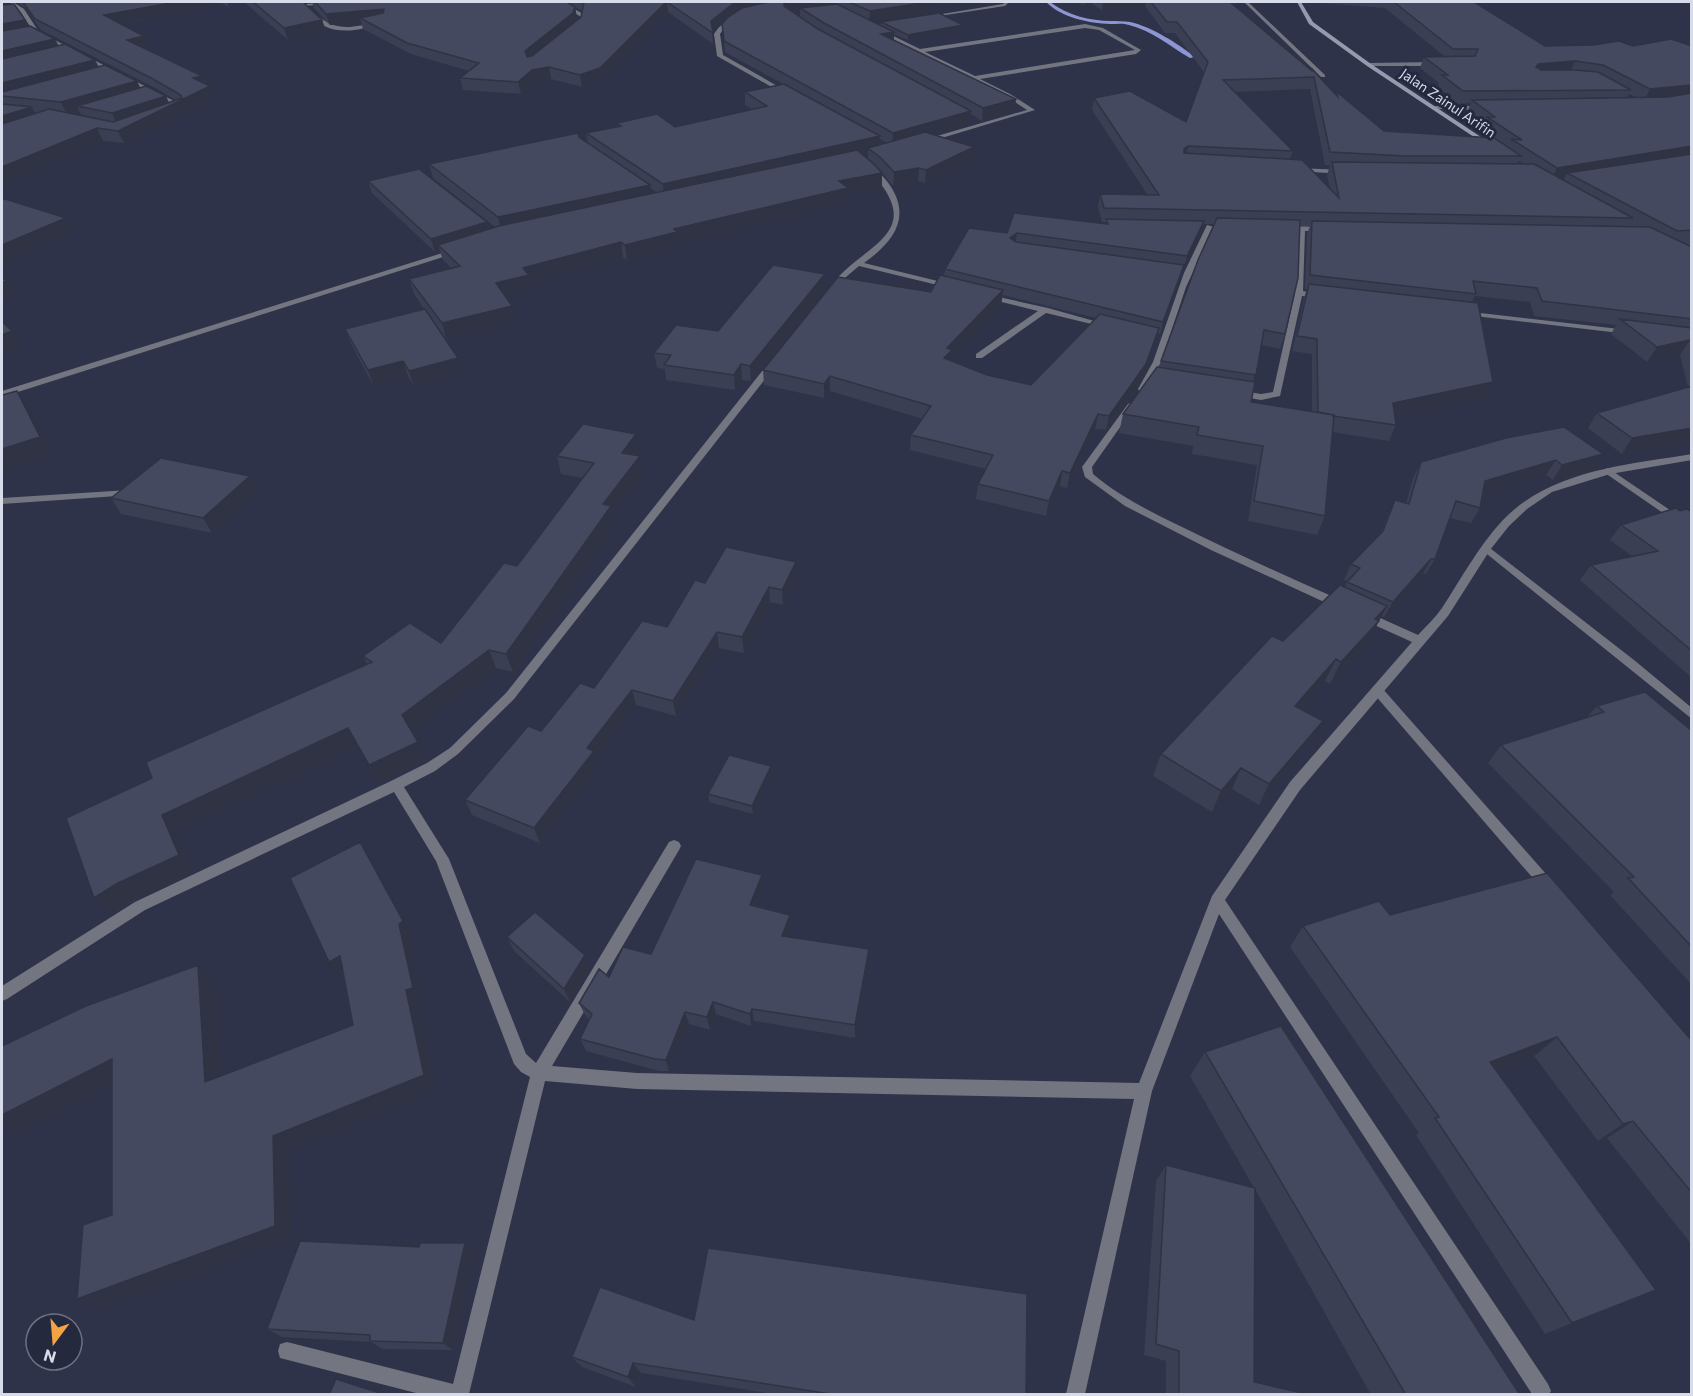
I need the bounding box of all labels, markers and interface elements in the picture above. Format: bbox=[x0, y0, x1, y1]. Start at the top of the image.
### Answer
street label: Jalan Zainul Arifin bbox=[1397, 64, 1499, 141]
north arrow bbox=[24, 1312, 84, 1372]
text: N bbox=[41, 1346, 58, 1368]

